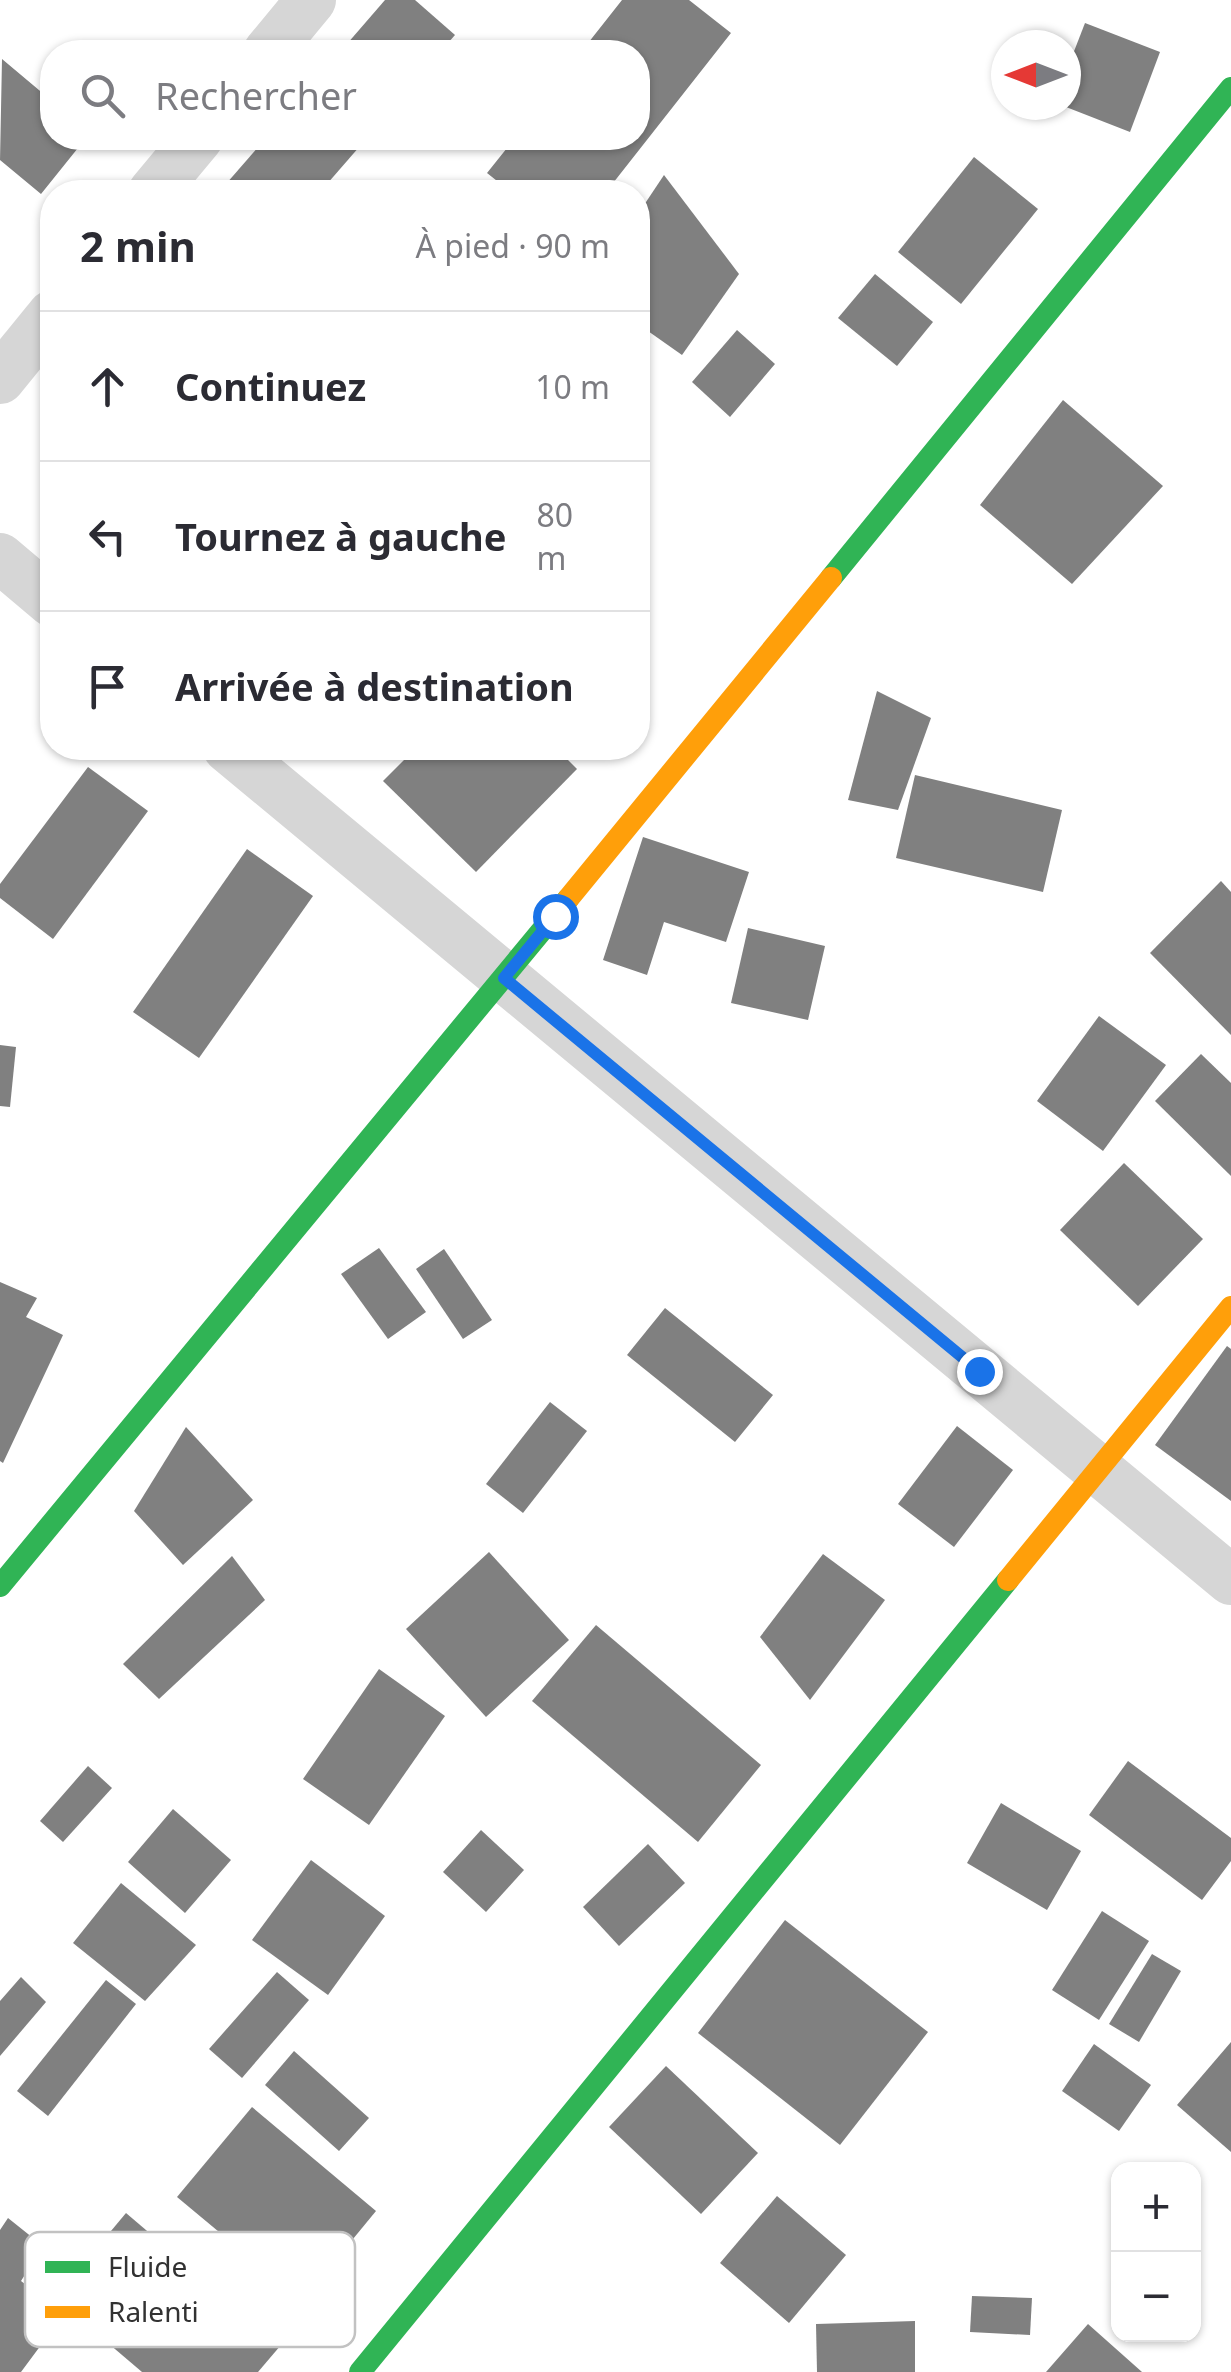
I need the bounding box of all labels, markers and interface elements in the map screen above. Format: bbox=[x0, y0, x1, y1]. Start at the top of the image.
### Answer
north arrow bbox=[991, 30, 1081, 120]
search box bbox=[40, 40, 650, 150]
icon: search bbox=[75, 68, 130, 123]
text: Rechercher bbox=[155, 69, 357, 121]
text: 2 min bbox=[80, 217, 196, 274]
text: À pied · 90 m bbox=[416, 224, 610, 267]
icon: ahead bbox=[80, 359, 135, 414]
text: Continuez bbox=[175, 360, 366, 412]
text: 10 m bbox=[535, 365, 610, 408]
text: 80 m bbox=[536, 493, 573, 579]
icon: left bbox=[80, 509, 135, 564]
text: Tournez à gauche bbox=[175, 510, 506, 562]
icon: arrive bbox=[80, 659, 135, 714]
text: Arrivée à destination bbox=[175, 660, 574, 712]
route start bbox=[533, 894, 579, 940]
route end bbox=[957, 1349, 1003, 1395]
map controls bbox=[1111, 2162, 1201, 2342]
button: + bbox=[1111, 2162, 1201, 2252]
legend bbox=[25, 2232, 355, 2347]
text: Fluide bbox=[108, 2247, 187, 2285]
button: − bbox=[1111, 2252, 1201, 2342]
text: Ralenti bbox=[108, 2292, 199, 2330]

